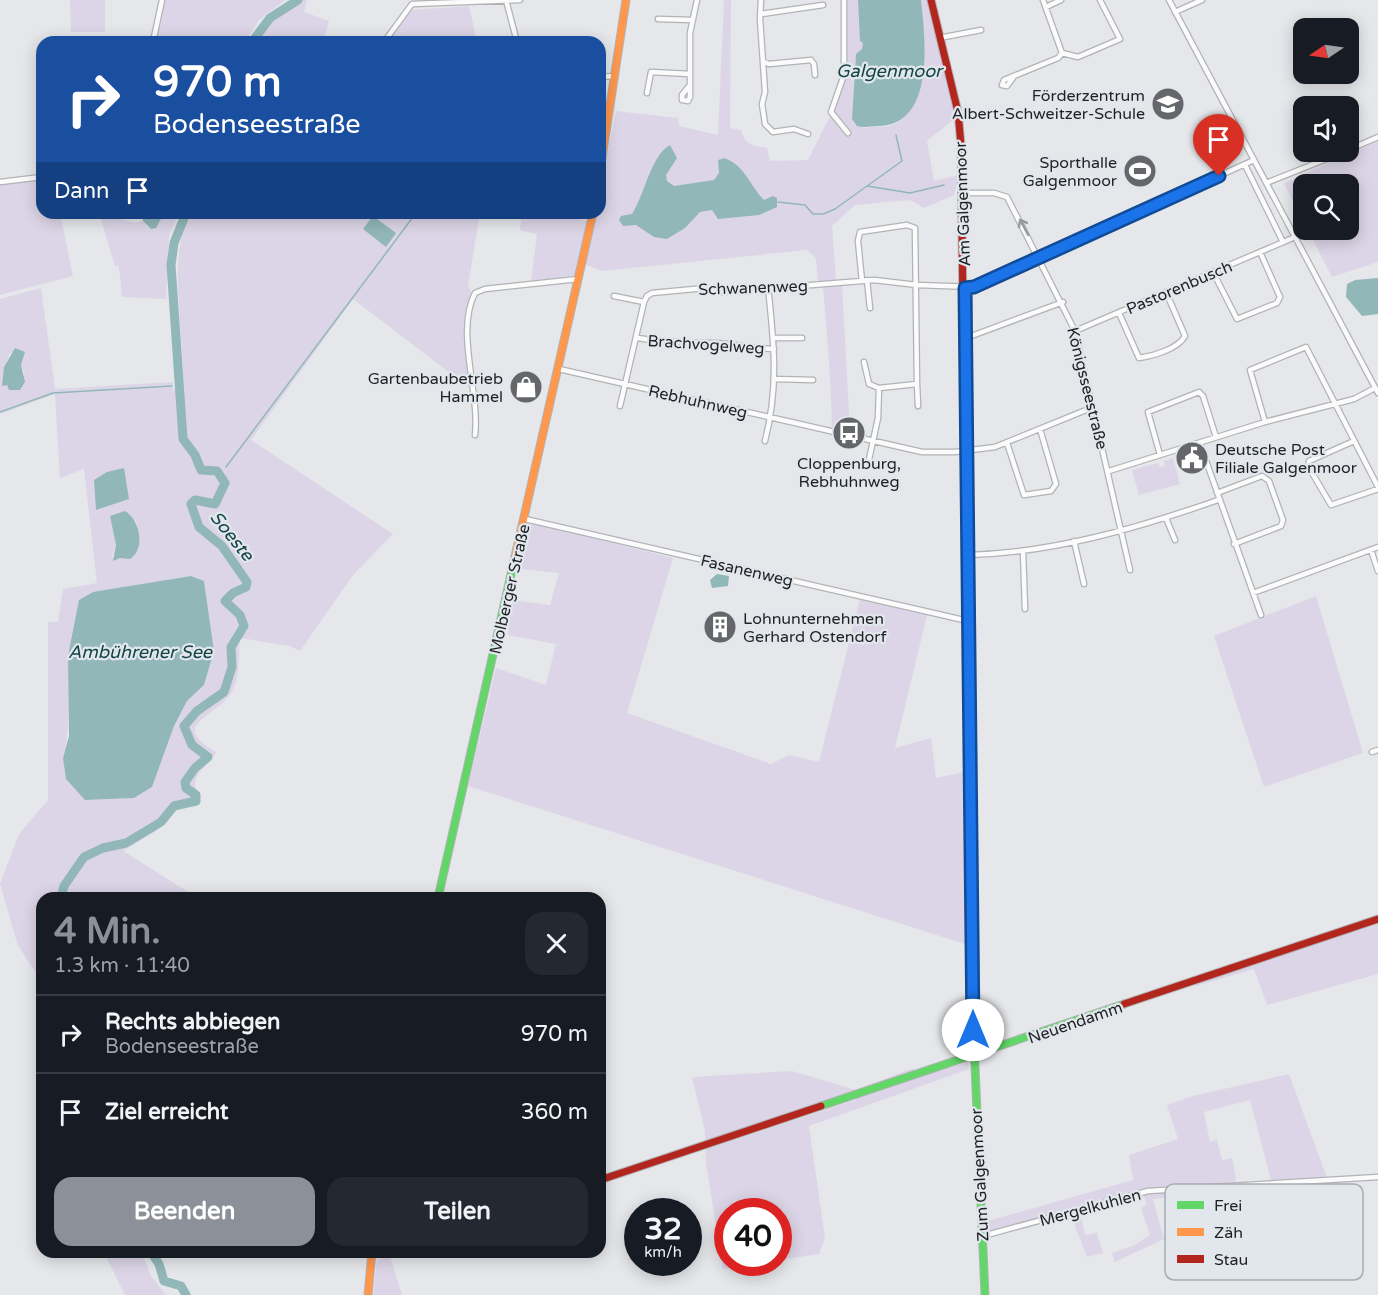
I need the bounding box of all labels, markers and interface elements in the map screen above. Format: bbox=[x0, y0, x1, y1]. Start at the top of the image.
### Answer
north arrow bbox=[1293, 18, 1359, 84]
map controls bbox=[1293, 18, 1359, 240]
text: 970 m bbox=[153, 57, 282, 108]
icon: right bbox=[54, 60, 132, 138]
water label: Galgenmoor bbox=[836, 60, 944, 82]
place label: Förderzentrum Albert-Schweitzer-Schule bbox=[952, 86, 1145, 124]
school or university icon: Förderzentrum Albert-Schweitzer-Schule bbox=[1150, 86, 1186, 122]
button: sound bbox=[1293, 96, 1359, 162]
text: Bodenseestraße bbox=[153, 108, 361, 141]
pin bbox=[1193, 114, 1244, 176]
icon: arrive bbox=[1202, 123, 1235, 156]
street label: Am Galgenmoor bbox=[951, 140, 975, 267]
place label: Sporthalle Galgenmoor bbox=[1023, 153, 1118, 191]
sports icon: Sporthalle Galgenmoor bbox=[1122, 153, 1158, 189]
icon: arrive bbox=[121, 174, 154, 207]
button: search bbox=[1293, 174, 1359, 240]
text: Dann bbox=[54, 178, 109, 204]
one-way arrow bbox=[1018, 219, 1029, 237]
street label: Pastorenbusch bbox=[1123, 257, 1235, 319]
street label: Schwanenweg bbox=[698, 276, 808, 300]
street label: Königsseestraße bbox=[1062, 325, 1112, 451]
street label: Brachvogelweg bbox=[647, 331, 765, 359]
place label: Gartenbaubetrieb Hammel bbox=[368, 369, 503, 407]
shop icon: Gartenbaubetrieb Hammel bbox=[508, 369, 544, 405]
street label: Rebhuhnweg bbox=[646, 381, 749, 423]
bus stop icon: Cloppenburg, Rebhuhnweg bbox=[831, 415, 867, 451]
public building icon: Deutsche Post Filiale Galgenmoor bbox=[1174, 440, 1210, 476]
place label: Deutsche Post Filiale Galgenmoor bbox=[1215, 440, 1358, 478]
place label: Cloppenburg, Rebhuhnweg bbox=[797, 454, 901, 492]
water label: Soeste bbox=[205, 507, 259, 566]
street label: Molberger Straße bbox=[485, 522, 535, 656]
street label: Fasanenweg bbox=[699, 551, 795, 591]
building icon: Lohnunternehmen Gerhard Ostendorf bbox=[702, 609, 738, 645]
place label: Lohnunternehmen Gerhard Ostendorf bbox=[743, 609, 887, 647]
water label: Ambührener See bbox=[68, 641, 213, 663]
text: 4 Min. bbox=[54, 910, 161, 953]
button: close bbox=[525, 912, 588, 975]
text: 1.3 km · 11:40 bbox=[54, 954, 190, 978]
street label: Neuendamm bbox=[1025, 997, 1125, 1048]
position arrow bbox=[941, 998, 1005, 1062]
text: Rechts abbiegen bbox=[105, 1009, 280, 1035]
icon: right bbox=[54, 1018, 87, 1051]
text: 970 m bbox=[521, 1021, 588, 1047]
text: Bodenseestraße bbox=[105, 1035, 259, 1059]
icon: arrive bbox=[54, 1096, 87, 1129]
text: Ziel erreicht bbox=[105, 1099, 228, 1125]
text: 360 m bbox=[521, 1099, 588, 1125]
street label: Zum Galgenmoor bbox=[966, 1107, 993, 1242]
button: Beenden bbox=[54, 1177, 315, 1246]
button: Teilen bbox=[327, 1177, 588, 1246]
legend bbox=[1165, 1184, 1363, 1280]
street label: Mergelkuhlen bbox=[1037, 1185, 1143, 1231]
text: Frei bbox=[1214, 1196, 1242, 1216]
speed limit sign: 40 bbox=[714, 1198, 792, 1276]
text: 32 bbox=[644, 1211, 682, 1248]
text: Zäh bbox=[1214, 1223, 1243, 1243]
text: km/h bbox=[644, 1243, 682, 1261]
text: Stau bbox=[1214, 1250, 1248, 1270]

